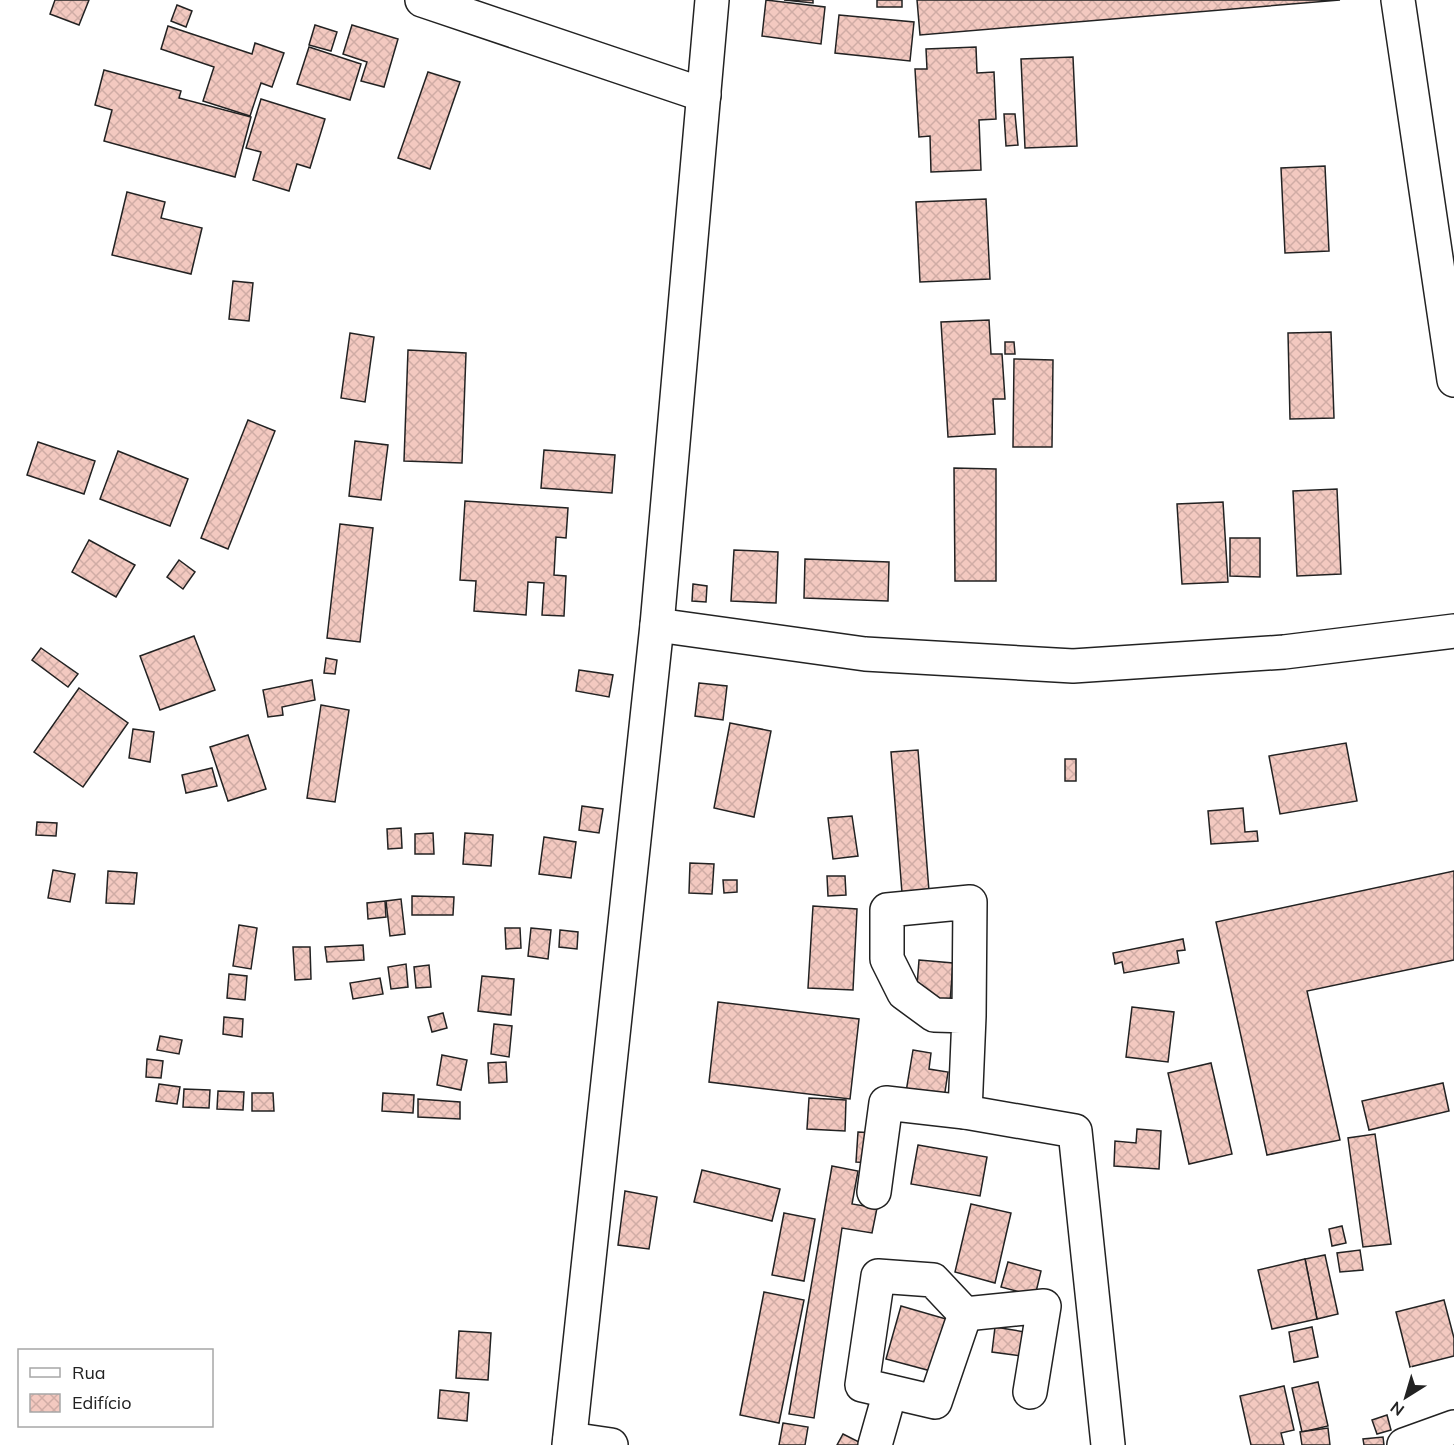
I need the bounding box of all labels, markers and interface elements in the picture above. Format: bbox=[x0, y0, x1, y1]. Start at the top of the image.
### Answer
legend bbox=[18, 1349, 213, 1427]
text: Rua bbox=[72, 1361, 106, 1384]
north arrow bbox=[1376, 1367, 1436, 1427]
text: Edifício bbox=[72, 1391, 131, 1414]
text: N bbox=[1386, 1397, 1408, 1421]

